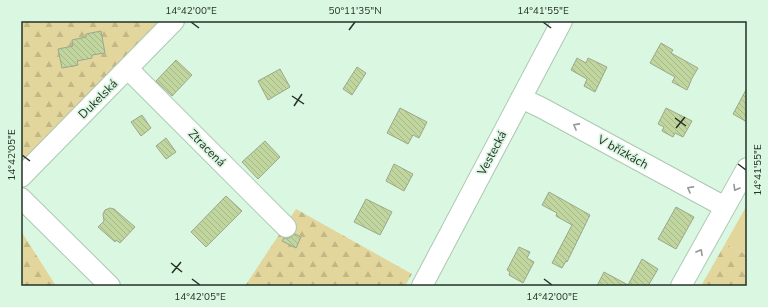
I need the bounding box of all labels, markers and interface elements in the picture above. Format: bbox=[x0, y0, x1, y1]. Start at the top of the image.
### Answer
text: 14°42'00"E bbox=[165, 4, 217, 18]
text: 50°11'35"N bbox=[328, 4, 382, 18]
text: 14°41'55"E bbox=[517, 4, 569, 18]
street label: Dukelská bbox=[75, 76, 121, 122]
one-way arrow bbox=[573, 124, 581, 131]
street label: Ztracená bbox=[185, 126, 229, 170]
street label: Vestecká bbox=[473, 128, 510, 179]
text: 14°42'05"E bbox=[5, 129, 19, 181]
street label: V břízkách bbox=[594, 131, 651, 172]
text: 14°41'55"E bbox=[751, 144, 765, 196]
one-way arrow bbox=[733, 184, 740, 191]
one-way arrow bbox=[687, 186, 695, 193]
one-way arrow bbox=[696, 249, 703, 256]
text: 14°42'05"E bbox=[174, 290, 226, 304]
text: 14°42'00"E bbox=[526, 290, 578, 304]

